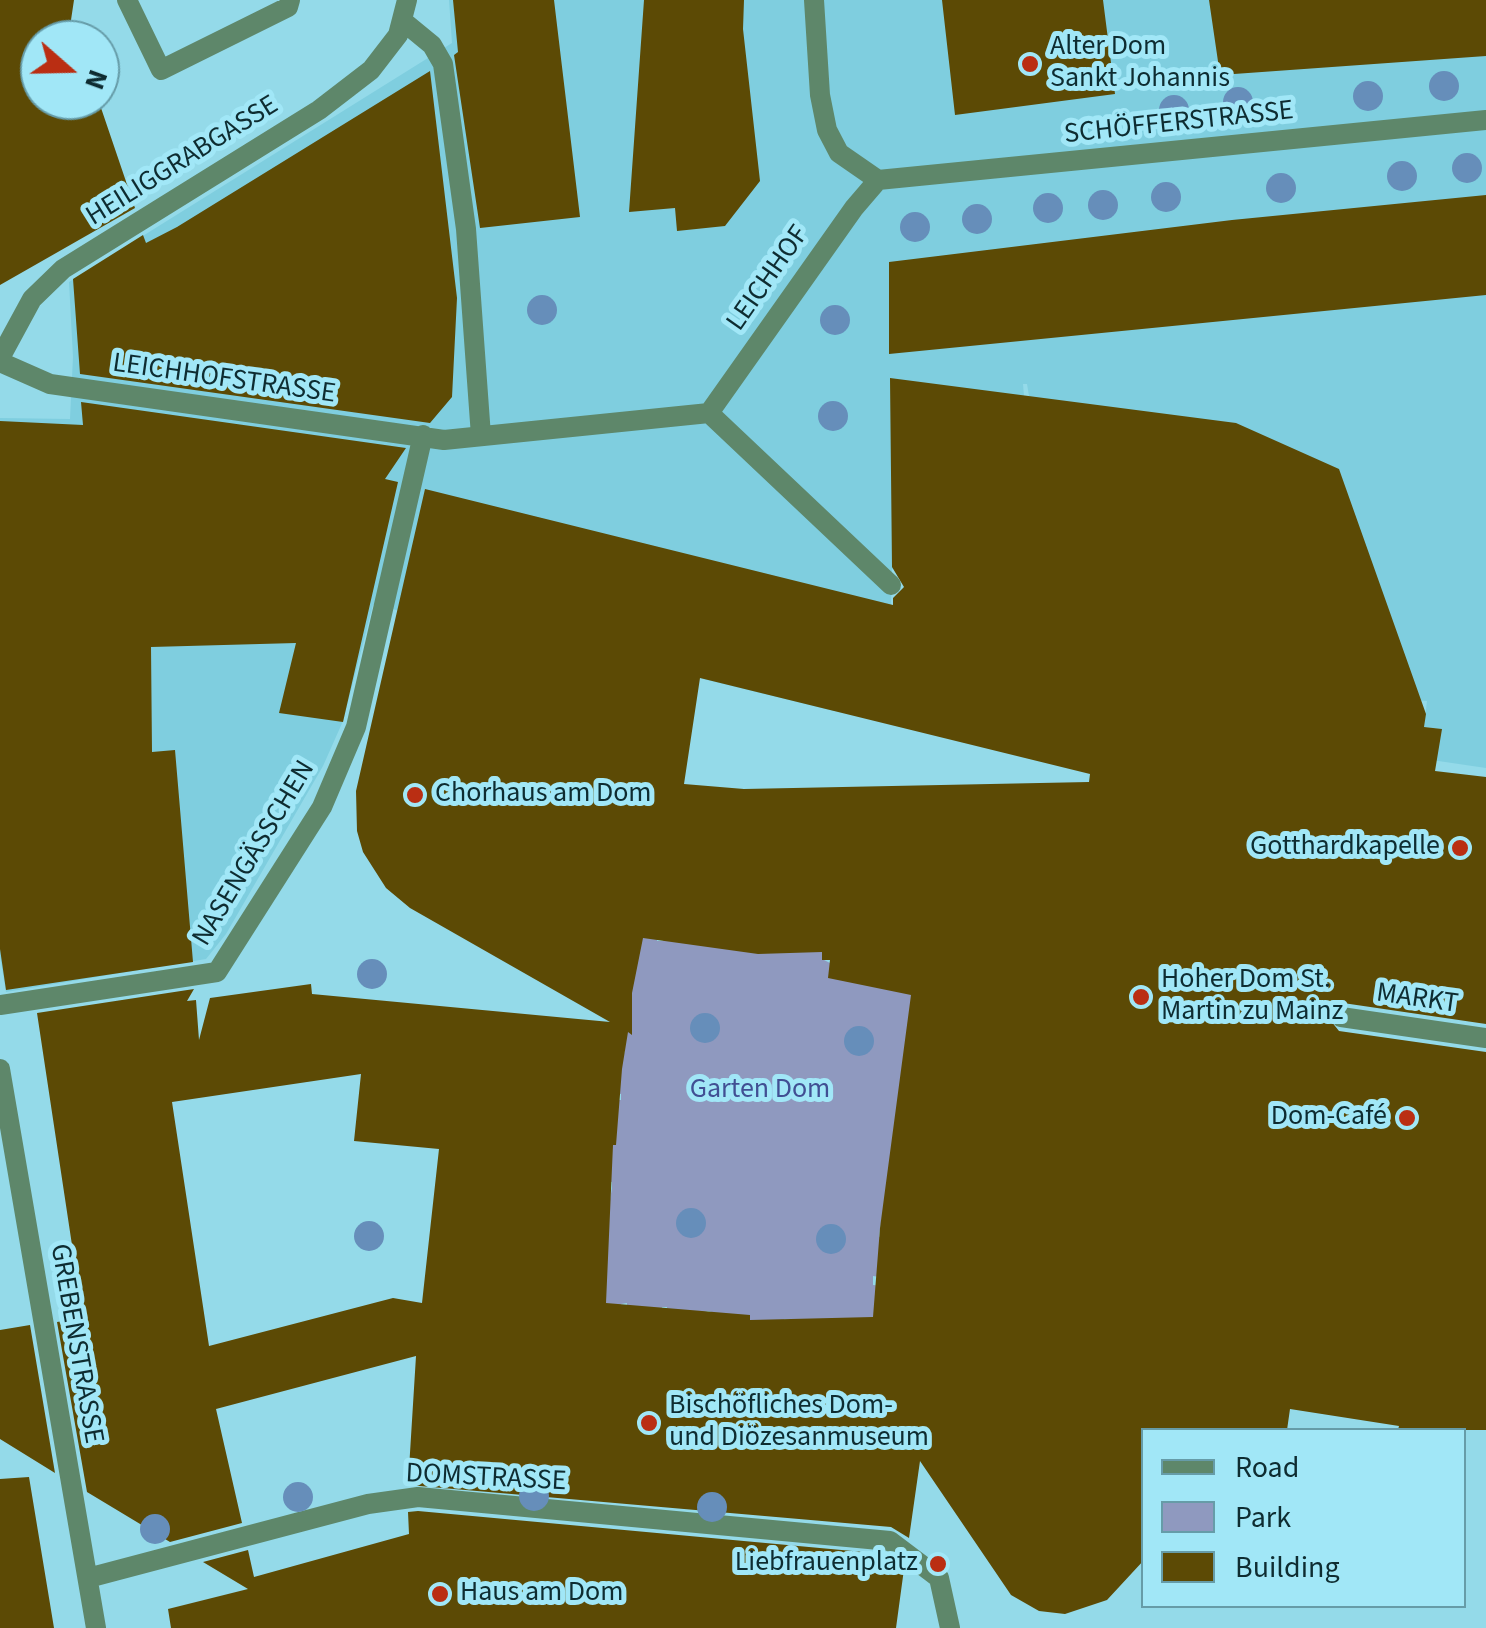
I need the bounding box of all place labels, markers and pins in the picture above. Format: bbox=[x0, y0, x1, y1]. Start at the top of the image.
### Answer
place label: Alter Dom Sankt Johannis bbox=[1050, 31, 1230, 97]
marker: Alter Dom Sankt Johannis bbox=[1019, 53, 1041, 75]
place label: Chorhaus am Dom bbox=[435, 778, 652, 812]
marker: Chorhaus am Dom bbox=[404, 784, 426, 806]
place label: Gotthardkapelle bbox=[1250, 831, 1440, 865]
marker: Gotthardkapelle bbox=[1449, 837, 1471, 859]
place label: Hoher Dom St. Martin zu Mainz bbox=[1161, 964, 1343, 1030]
marker: Hoher Dom St. Martin zu Mainz bbox=[1130, 986, 1152, 1008]
place label: Dom-Café bbox=[1271, 1101, 1387, 1135]
marker: Dom-Café bbox=[1396, 1107, 1418, 1129]
place label: Bischöfliches Dom- und Diözesanmuseum bbox=[669, 1390, 929, 1456]
marker: Bischöfliches Dom- und Diözesanmuseum bbox=[638, 1412, 660, 1434]
place label: Liebfrauenplatz bbox=[735, 1547, 918, 1581]
marker: Liebfrauenplatz bbox=[927, 1553, 949, 1575]
place label: Haus am Dom bbox=[460, 1577, 623, 1611]
marker: Haus am Dom bbox=[429, 1583, 451, 1605]

